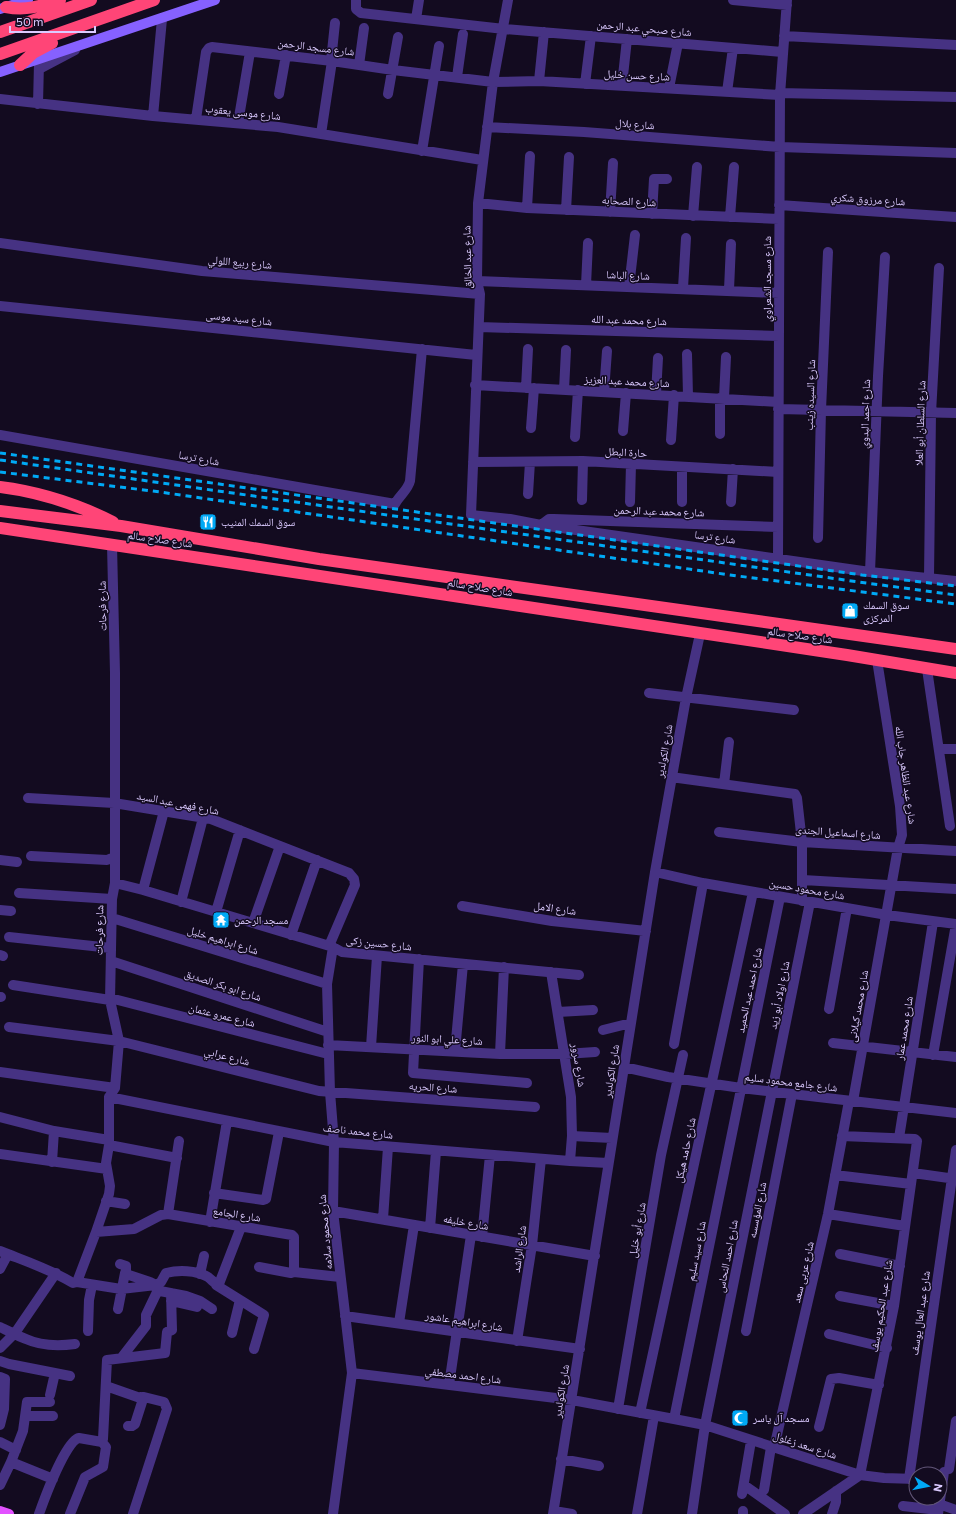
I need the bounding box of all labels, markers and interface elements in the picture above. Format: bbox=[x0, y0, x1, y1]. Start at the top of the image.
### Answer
scale bar bbox=[10, 8, 95, 34]
text: 50 m bbox=[16, 14, 44, 28]
street label: شارع صبحي عبد الرحمن bbox=[596, 17, 692, 41]
street label: شارع مسجد الرحمن bbox=[277, 35, 355, 59]
street label: شارع حسن خليل bbox=[604, 66, 670, 84]
street label: شارع موسى يعقوب bbox=[204, 101, 282, 123]
street label: شارع بلال bbox=[615, 116, 655, 132]
street label: شارع مرزوق شكري bbox=[830, 189, 906, 210]
street label: شارع الصحابه bbox=[601, 193, 657, 209]
street label: شارع عبد الخالق bbox=[459, 225, 475, 289]
street label: شارع مسجد الشعراوي bbox=[760, 236, 776, 322]
street label: شارع ربيع اللولي bbox=[207, 252, 273, 274]
street label: شارع الباشا bbox=[606, 267, 650, 283]
street label: شارع سيد موسى bbox=[205, 308, 273, 328]
street label: شارع محمد عبد الله bbox=[591, 312, 667, 328]
street label: شارع السيده زينب bbox=[802, 359, 818, 431]
street label: شارع محمد عبد العزيز bbox=[583, 372, 670, 390]
street label: شارع احمد البدوي bbox=[857, 379, 875, 449]
street label: شارع السلطان أبو العلا bbox=[912, 380, 928, 466]
street label: حارة البطل bbox=[605, 444, 647, 460]
street label: شارع ترسا bbox=[177, 448, 221, 468]
street label: شارع محمد عبد الرحمن bbox=[613, 502, 705, 520]
restaurant icon: سوق السمك المنيب bbox=[198, 512, 218, 532]
place label: سوق السمك المنيب bbox=[221, 515, 295, 529]
street label: شارع ترسا bbox=[694, 527, 736, 547]
street label: شارع صلاح سالم bbox=[126, 528, 193, 551]
street label: شارع صلاح سالم bbox=[446, 575, 514, 600]
street label: شارع فرحات bbox=[95, 581, 109, 631]
place label: سوق السمك المركزى bbox=[863, 598, 910, 625]
shop icon: سوق السمك المركزى bbox=[840, 601, 860, 621]
street label: شارع صلاح سالم bbox=[766, 624, 833, 647]
street label: شارع الكولدير bbox=[652, 723, 676, 780]
street label: شارع عبد الظاهر جاب الله bbox=[892, 725, 920, 825]
street label: شارع فهمى عبد السيد bbox=[136, 788, 220, 818]
street label: شارع اسماعيل الجندى bbox=[795, 822, 881, 842]
street label: شارع محمود حسين bbox=[768, 875, 846, 903]
street label: شارع الامل bbox=[533, 898, 577, 918]
street label: شارع فرحات bbox=[92, 905, 106, 955]
temple icon: مسجد الرحمن bbox=[211, 910, 231, 930]
place label: مسجد الرحمن bbox=[234, 913, 288, 927]
street label: شارع ابراهيم خليل bbox=[186, 923, 260, 958]
street label: شارع حسين زكى bbox=[345, 933, 413, 953]
street label: شارع احمد عبد الحميد bbox=[733, 946, 765, 1034]
street label: شارع اولاد أبو زيد bbox=[766, 960, 792, 1030]
street label: شارع ابو بكر الصديق bbox=[183, 966, 263, 1004]
street label: شارع محمد كيلانى bbox=[845, 969, 871, 1043]
street label: شارع محمد عمار bbox=[892, 995, 916, 1062]
street label: شارع عمرو عثمان bbox=[187, 1000, 257, 1030]
street label: شارع علي ابو النور bbox=[410, 1030, 483, 1050]
street label: شارع سرور bbox=[568, 1041, 589, 1088]
street label: شارع الكولدير bbox=[600, 1043, 622, 1100]
street label: شارع عرابي bbox=[202, 1044, 251, 1070]
street label: شارع جامع محمود سليم bbox=[744, 1069, 838, 1096]
street label: شارع الحريه bbox=[408, 1078, 458, 1096]
street label: شارع حامد هيكل bbox=[671, 1116, 699, 1184]
street label: شارع محمد ناصف bbox=[322, 1120, 394, 1142]
street label: شارع المؤسسه bbox=[745, 1181, 769, 1239]
street label: شارع محمود سلامه bbox=[315, 1194, 335, 1270]
street label: شارع أبو خليل bbox=[625, 1201, 649, 1259]
street label: شارع الجامع bbox=[212, 1203, 262, 1225]
street label: شارع خليفه bbox=[442, 1211, 490, 1233]
street label: شارع احمد النحاس bbox=[713, 1218, 741, 1294]
street label: شارع سيد سليم bbox=[683, 1220, 710, 1283]
street label: شارع الراشد bbox=[509, 1225, 529, 1273]
street label: شارع عربى سعد bbox=[789, 1240, 817, 1304]
street label: شارع عبد الحكيم يوسف bbox=[867, 1259, 896, 1353]
street label: شارع عبد العال يوسف bbox=[907, 1270, 933, 1356]
street label: شارع ابراهيم عاشور bbox=[423, 1308, 504, 1335]
street label: شارع احمد مصطفي bbox=[424, 1363, 502, 1388]
street label: شارع الكولدير bbox=[550, 1363, 572, 1420]
mosque icon: مسجد آل ياسر bbox=[730, 1408, 750, 1428]
place label: مسجد آل ياسر bbox=[752, 1411, 809, 1425]
street label: شارع سعد زغلول bbox=[771, 1428, 839, 1462]
north arrow bbox=[908, 1466, 948, 1506]
text: N bbox=[931, 1483, 945, 1493]

